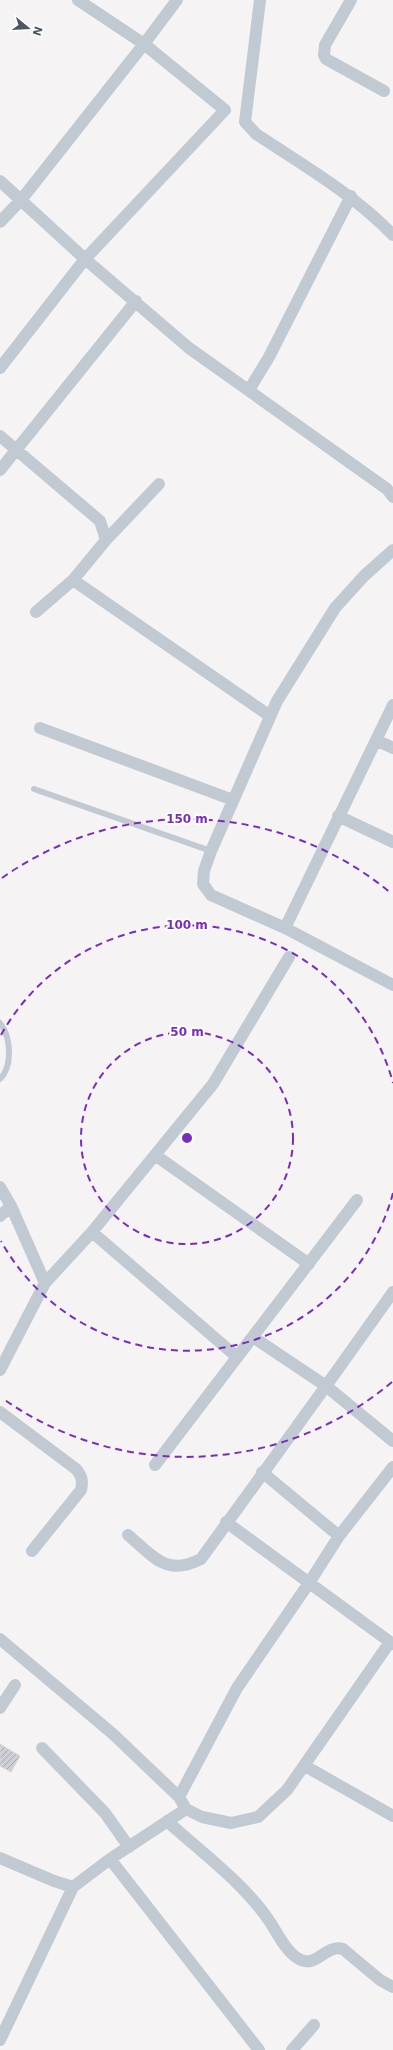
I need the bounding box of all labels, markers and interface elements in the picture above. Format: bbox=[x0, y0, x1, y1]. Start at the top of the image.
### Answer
north arrow bbox=[8, 8, 48, 48]
text: N bbox=[29, 25, 45, 37]
text: 150 m bbox=[166, 812, 208, 826]
text: 100 m bbox=[166, 918, 208, 932]
text: 50 m bbox=[170, 1025, 204, 1039]
centre of rings bbox=[180, 1131, 194, 1145]

